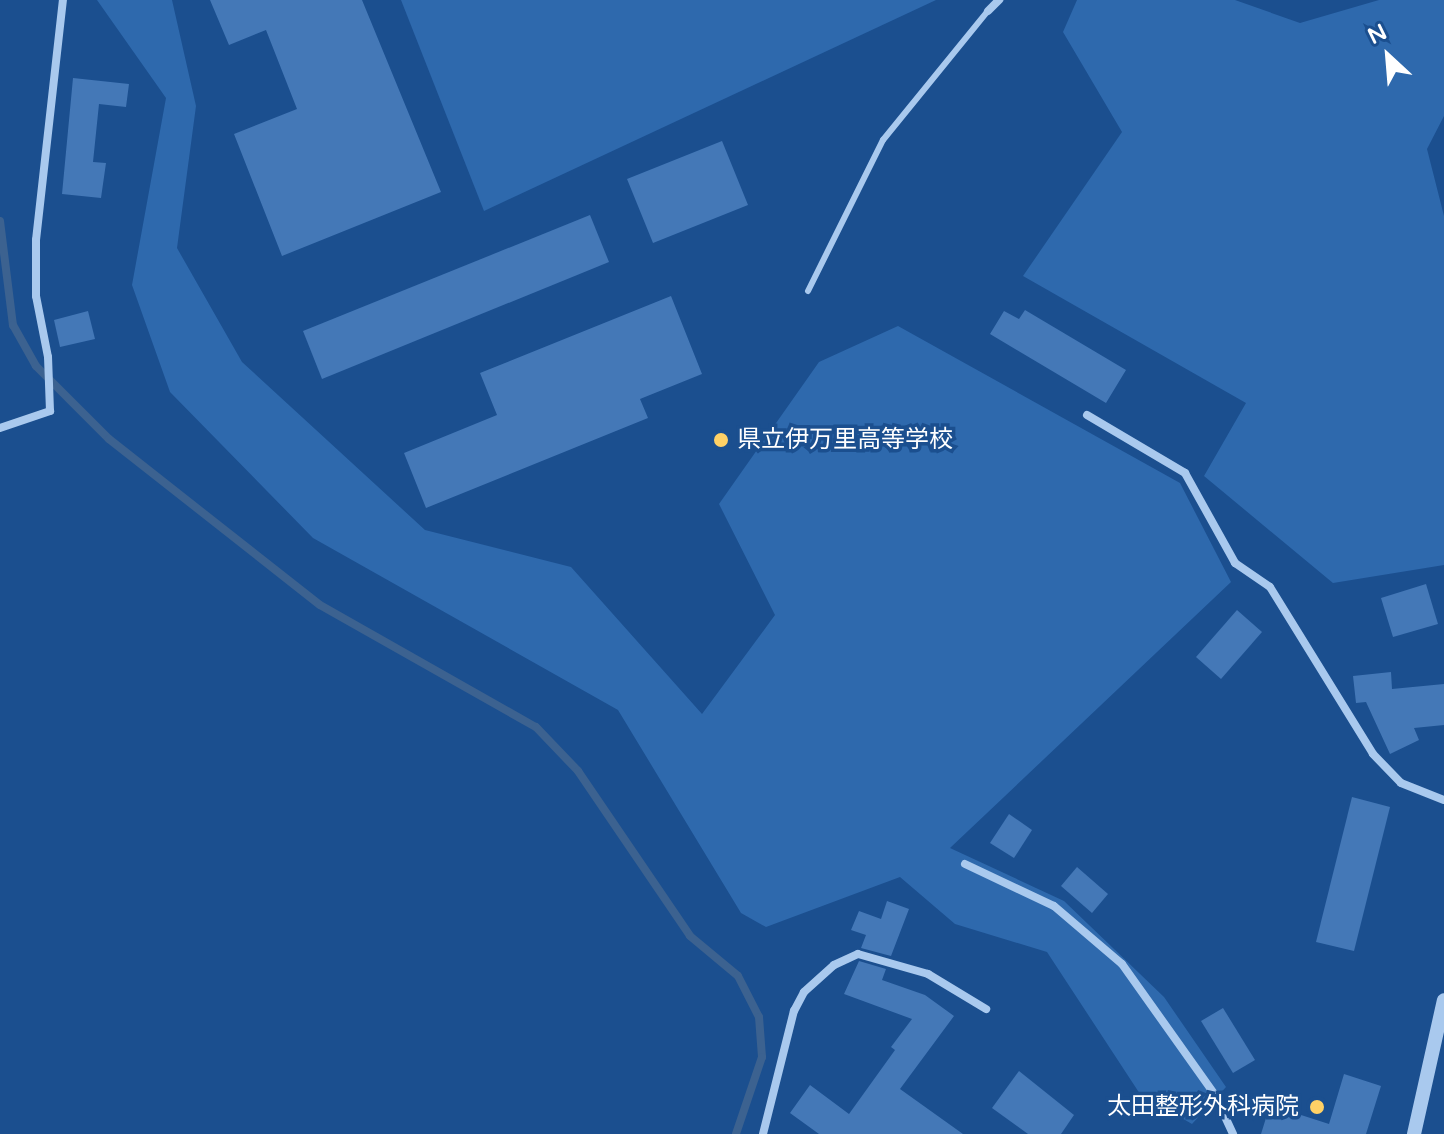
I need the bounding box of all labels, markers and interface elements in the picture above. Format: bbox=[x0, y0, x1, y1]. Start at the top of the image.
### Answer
north arrow bbox=[1348, 16, 1428, 96]
text: N bbox=[1364, 19, 1391, 50]
place label: 県立伊万里高等学校 bbox=[737, 426, 953, 454]
marker: 県立伊万里高等学校 bbox=[712, 431, 730, 449]
place label: 太田整形外科病院 bbox=[1107, 1093, 1299, 1121]
marker: 太田整形外科病院 bbox=[1306, 1096, 1328, 1118]

